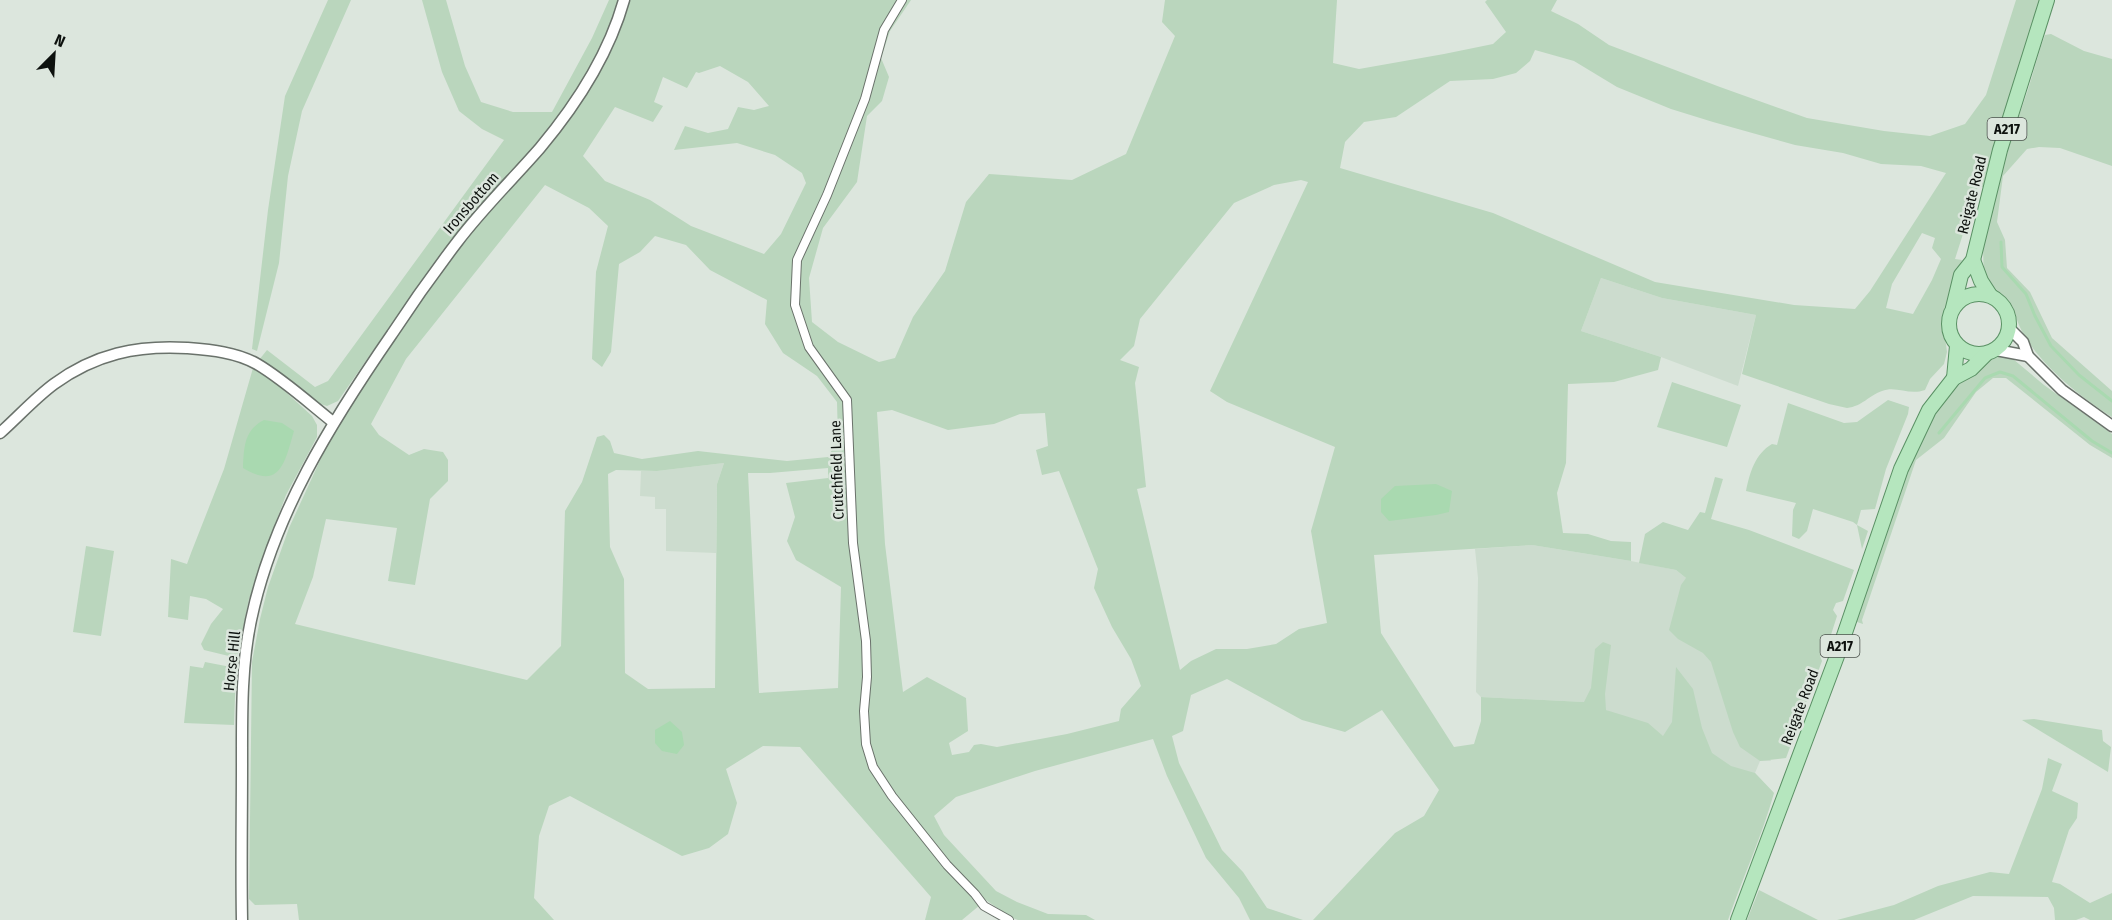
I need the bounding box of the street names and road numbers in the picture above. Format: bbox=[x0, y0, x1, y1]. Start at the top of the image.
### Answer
road number: A217 bbox=[1988, 118, 2026, 140]
street label: Reigate Road bbox=[1954, 154, 1990, 236]
street label: Ironsbottom bbox=[439, 168, 503, 238]
street label: Crutchfield Lane bbox=[826, 420, 848, 520]
street label: Horse Hill bbox=[220, 630, 244, 692]
road number: A217 bbox=[1820, 635, 1860, 657]
street label: Reigate Road bbox=[1777, 666, 1823, 748]

